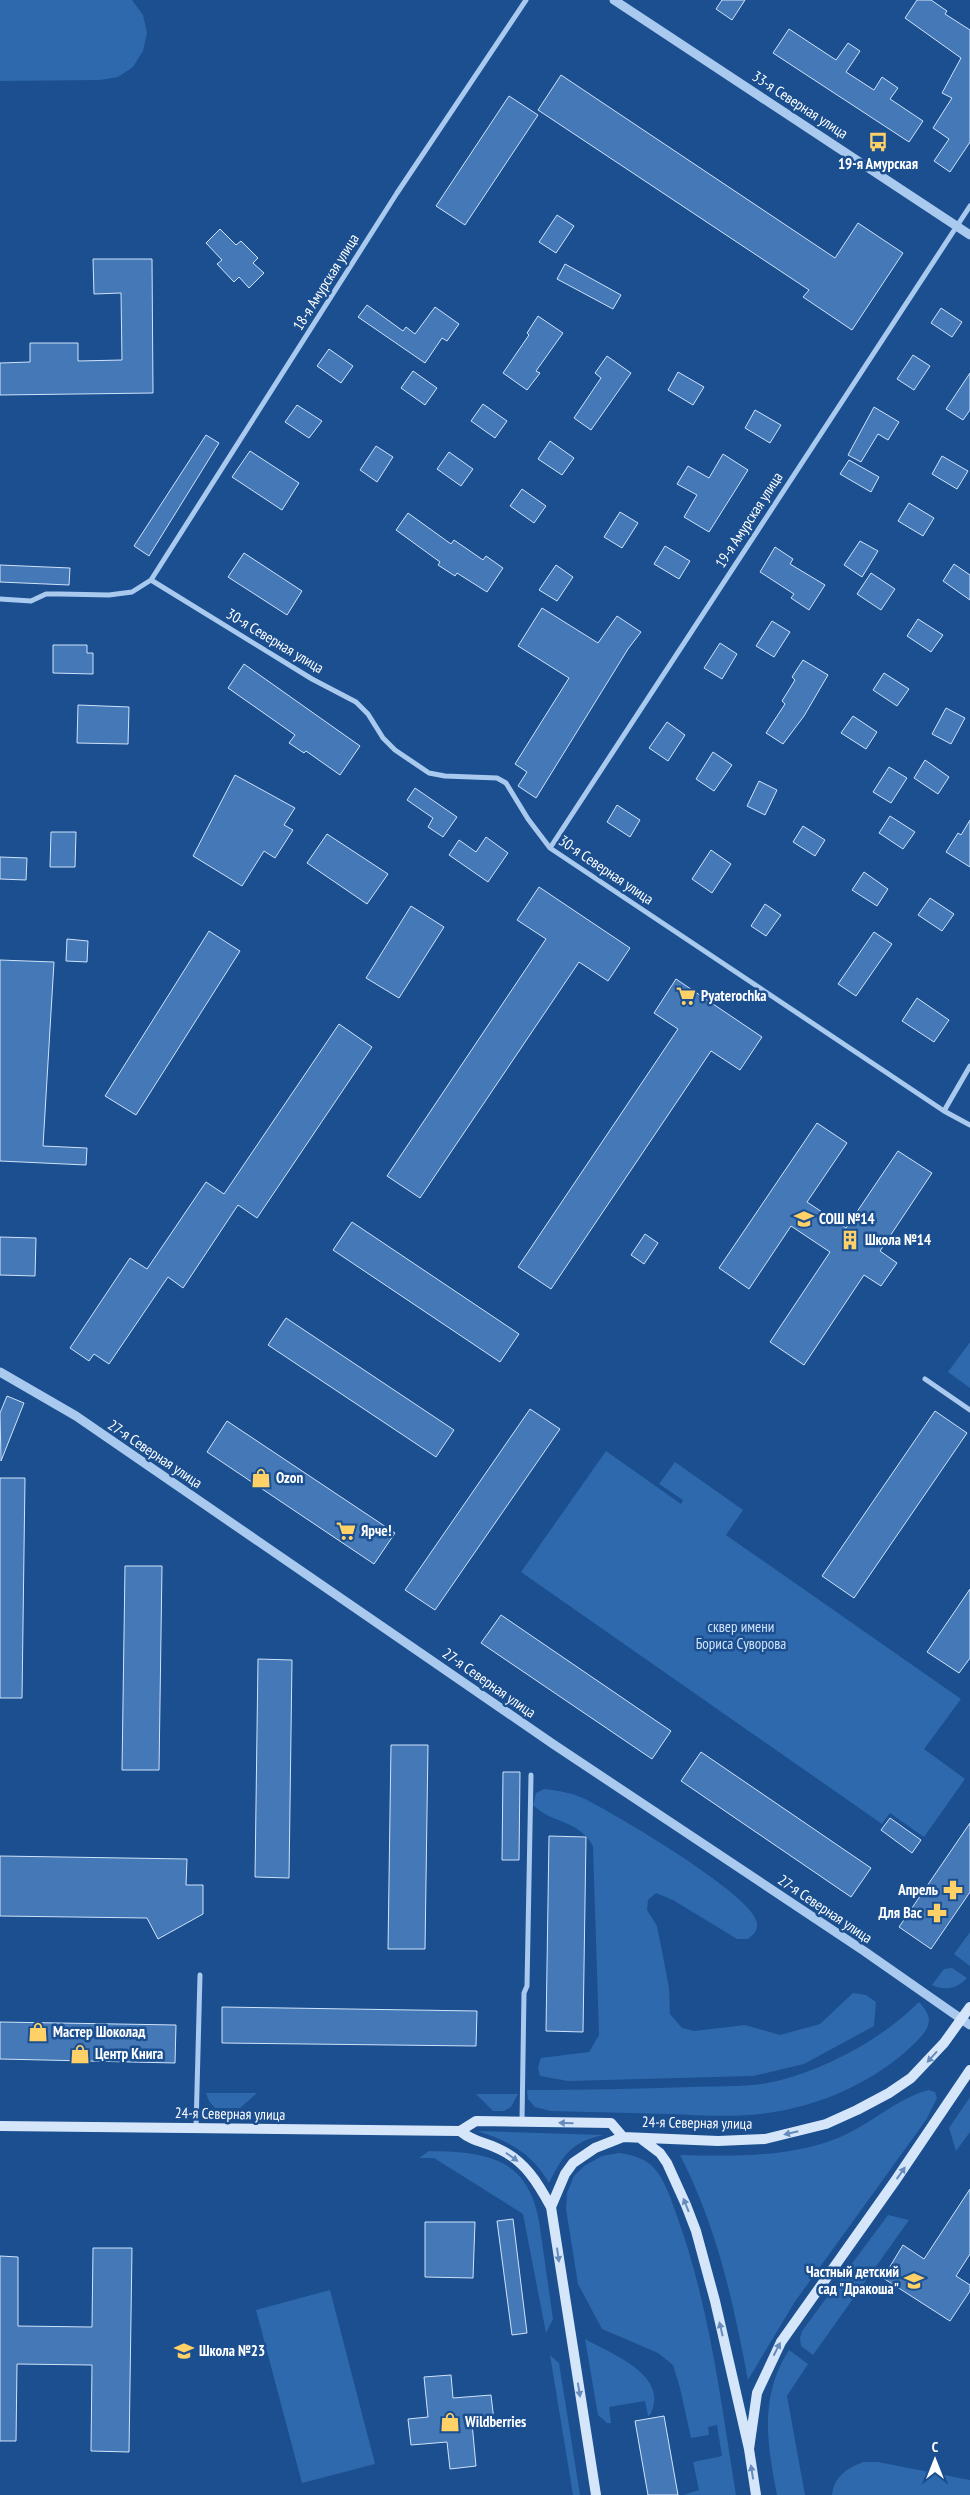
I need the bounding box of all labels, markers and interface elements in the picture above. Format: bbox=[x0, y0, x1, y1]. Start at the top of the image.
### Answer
street label: 33-я Северная улица bbox=[749, 67, 852, 143]
bus stop icon: 19-я Амурская bbox=[867, 131, 889, 153]
place label: 19-я Амурская bbox=[838, 154, 918, 173]
street label: 18-я Амурская улица bbox=[288, 230, 363, 334]
street label: 19-я Амурская улица bbox=[711, 468, 787, 571]
street label: 30-я Северная улица bbox=[223, 604, 327, 677]
street label: 30-я Северная улица bbox=[555, 831, 657, 908]
supermarket icon: Pyaterochka bbox=[675, 985, 697, 1007]
place label: Pyaterochka bbox=[701, 986, 767, 1005]
school or university icon: СОШ №14 bbox=[793, 1208, 815, 1230]
place label: СОШ №14 bbox=[819, 1209, 875, 1228]
building icon: Школа №14 bbox=[839, 1229, 861, 1251]
place label: Школа №14 bbox=[865, 1230, 931, 1249]
street label: 27-я Северная улица bbox=[104, 1415, 206, 1492]
shop icon: Ozon bbox=[250, 1467, 272, 1489]
place label: Ozon bbox=[276, 1468, 303, 1487]
supermarket icon: Ярче! bbox=[335, 1520, 357, 1542]
place label: Ярче! bbox=[361, 1521, 392, 1540]
park label: сквер имени Бориса Суворова bbox=[696, 1617, 786, 1653]
street label: 27-я Северная улица bbox=[439, 1643, 540, 1722]
street label: 27-я Северная улица bbox=[774, 1870, 876, 1947]
pharmacy icon: Апрель bbox=[942, 1879, 964, 1901]
place label: Апрель bbox=[897, 1880, 938, 1899]
pharmacy icon: Для Вас bbox=[926, 1902, 948, 1924]
place label: Для Вас bbox=[879, 1903, 923, 1922]
shop icon: Мастер Шоколад bbox=[27, 2021, 49, 2043]
place label: Мастер Шоколад bbox=[53, 2022, 145, 2041]
shop icon: Центр Книга bbox=[69, 2043, 91, 2065]
place label: Центр Книга bbox=[95, 2044, 163, 2063]
one-way arrow bbox=[926, 2051, 938, 2063]
street label: 24-я Северная улица bbox=[175, 2103, 285, 2124]
street label: 24-я Северная улица bbox=[642, 2112, 752, 2133]
one-way arrow bbox=[558, 2118, 574, 2126]
one-way arrow bbox=[784, 2129, 799, 2137]
one-way arrow bbox=[505, 2152, 519, 2162]
one-way arrow bbox=[896, 2166, 906, 2180]
one-way arrow bbox=[682, 2197, 690, 2212]
one-way arrow bbox=[554, 2248, 562, 2264]
place label: Частный детский сад "Дракоша" bbox=[806, 2262, 899, 2298]
school or university icon: Частный детский сад "Дракоша" bbox=[903, 2270, 925, 2292]
one-way arrow bbox=[717, 2321, 725, 2336]
school or university icon: Школа №23 bbox=[173, 2340, 195, 2362]
place label: Школа №23 bbox=[199, 2341, 265, 2360]
one-way arrow bbox=[773, 2342, 781, 2356]
one-way arrow bbox=[575, 2382, 583, 2398]
shop icon: Wildberries bbox=[439, 2411, 461, 2433]
place label: Wildberries bbox=[464, 2412, 526, 2431]
north arrow bbox=[910, 2435, 960, 2485]
text: С bbox=[932, 2438, 939, 2456]
one-way arrow bbox=[748, 2464, 756, 2480]

